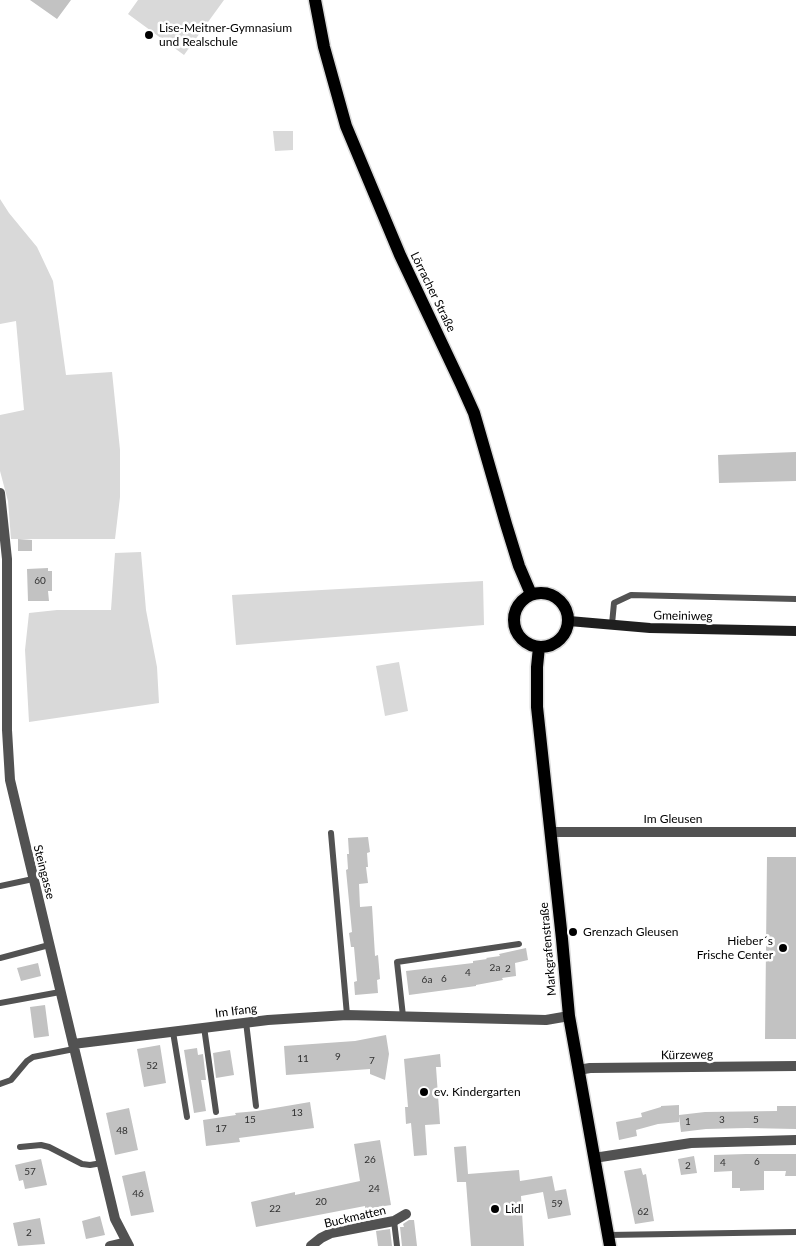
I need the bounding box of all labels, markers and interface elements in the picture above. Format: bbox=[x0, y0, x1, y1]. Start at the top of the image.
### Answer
place label: Lise-Meitner-Gymnasium und Realschule bbox=[159, 21, 292, 49]
marker: Lise-Meitner-Gymnasium und Realschule bbox=[143, 29, 155, 41]
street label: Lörracher Straße bbox=[407, 250, 459, 334]
house number: 60 bbox=[34, 575, 46, 587]
street label: Gmeiniweg bbox=[653, 608, 713, 624]
street label: Im Gleusen bbox=[643, 812, 703, 826]
street label: Steingasse bbox=[30, 843, 58, 901]
street label: Markgrafenstraße bbox=[537, 902, 559, 996]
place label: Grenzach Gleusen bbox=[583, 925, 679, 939]
marker: Grenzach Gleusen bbox=[567, 926, 579, 938]
place label: Hieber´s Frische Center bbox=[697, 934, 773, 962]
marker: Hieber´s Frische Center bbox=[777, 942, 789, 954]
house number: 2a bbox=[490, 962, 500, 974]
house number: 2 bbox=[505, 963, 511, 975]
house number: 4 bbox=[465, 967, 471, 979]
house number: 6 bbox=[441, 973, 447, 985]
house number: 6a bbox=[422, 974, 432, 986]
street label: Im Ifang bbox=[214, 1001, 258, 1021]
street label: Kürzeweg bbox=[661, 1047, 713, 1063]
house number: 9 bbox=[335, 1051, 341, 1063]
house number: 11 bbox=[297, 1053, 309, 1065]
house number: 7 bbox=[369, 1055, 375, 1067]
house number: 52 bbox=[146, 1060, 158, 1072]
place label: ev. Kindergarten bbox=[434, 1085, 521, 1099]
marker: ev. Kindergarten bbox=[418, 1086, 430, 1098]
house number: 13 bbox=[291, 1107, 303, 1119]
house number: 15 bbox=[244, 1114, 256, 1126]
house number: 3 bbox=[719, 1114, 725, 1126]
house number: 5 bbox=[753, 1114, 759, 1126]
house number: 1 bbox=[685, 1116, 691, 1128]
house number: 17 bbox=[215, 1123, 227, 1135]
house number: 48 bbox=[116, 1125, 128, 1137]
house number: 26 bbox=[364, 1154, 376, 1166]
house number: 6 bbox=[754, 1156, 760, 1168]
house number: 4 bbox=[720, 1157, 726, 1169]
house number: 2 bbox=[685, 1160, 691, 1172]
house number: 57 bbox=[24, 1166, 36, 1178]
house number: 24 bbox=[368, 1183, 380, 1195]
house number: 46 bbox=[132, 1188, 144, 1200]
house number: 20 bbox=[315, 1196, 327, 1208]
house number: 59 bbox=[551, 1198, 563, 1210]
place label: Lidl bbox=[505, 1202, 524, 1216]
house number: 22 bbox=[269, 1203, 281, 1215]
street label: Buckmatten bbox=[323, 1203, 387, 1231]
marker: Lidl bbox=[489, 1203, 501, 1215]
house number: 62 bbox=[637, 1206, 649, 1218]
house number: 2 bbox=[26, 1227, 32, 1239]

